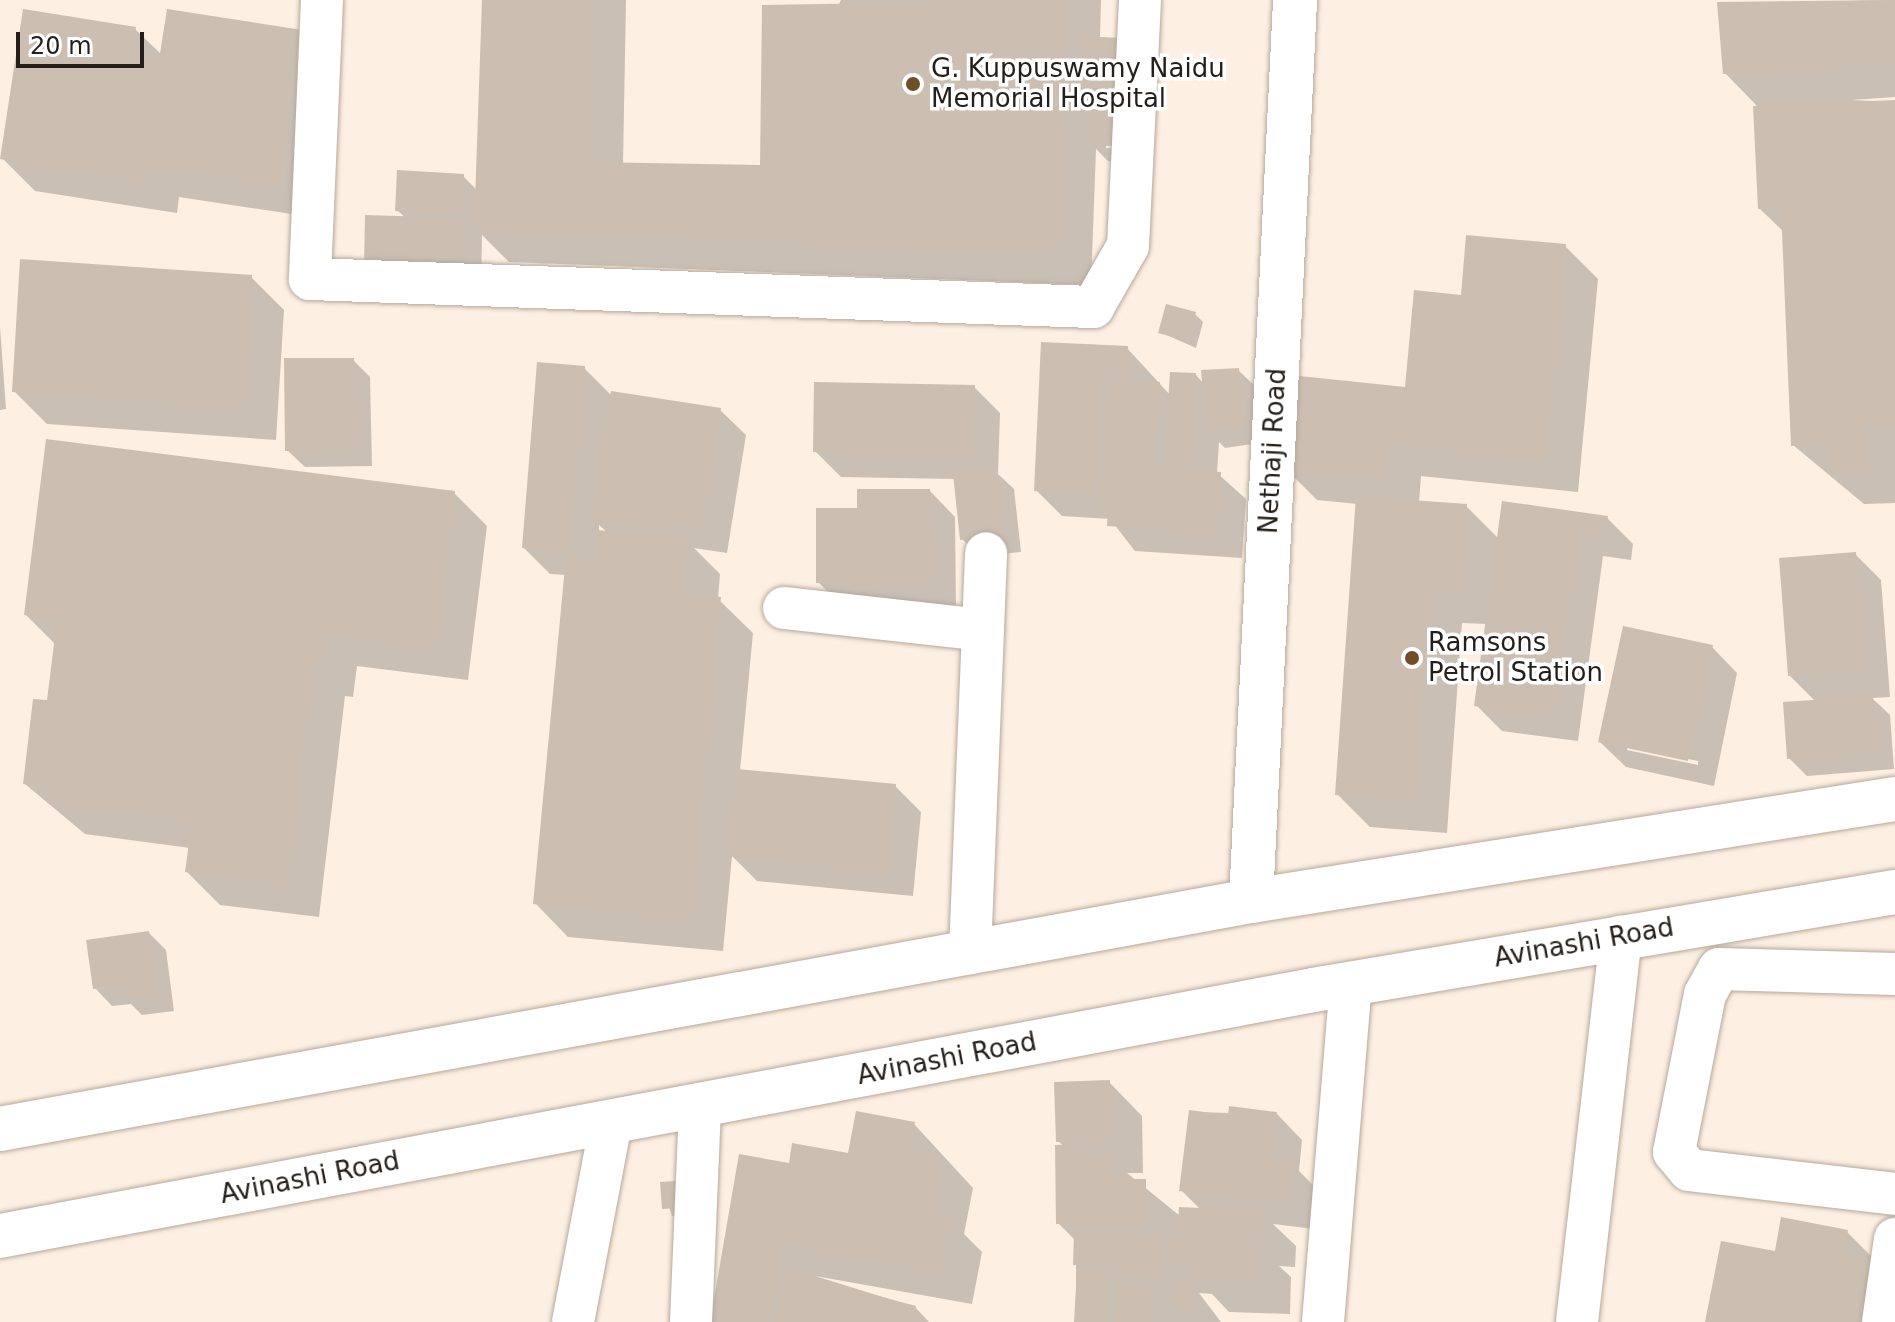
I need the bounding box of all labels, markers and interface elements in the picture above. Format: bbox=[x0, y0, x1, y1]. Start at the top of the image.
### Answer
scale bar bbox=[20, 16, 148, 66]
text: 20 m bbox=[30, 32, 92, 60]
place label: G. Kuppuswamy Naidu Memorial Hospital bbox=[931, 53, 1225, 114]
marker: G. Kuppuswamy Naidu Memorial Hospital bbox=[902, 73, 924, 95]
street label: Nethaji Road bbox=[1253, 367, 1293, 535]
place label: Ramsons Petrol Station bbox=[1428, 627, 1603, 688]
marker: Ramsons Petrol Station bbox=[1403, 649, 1421, 667]
street label: Avinashi Road bbox=[1492, 912, 1676, 974]
street label: Avinashi Road bbox=[855, 1026, 1039, 1092]
street label: Avinashi Road bbox=[218, 1145, 402, 1211]

